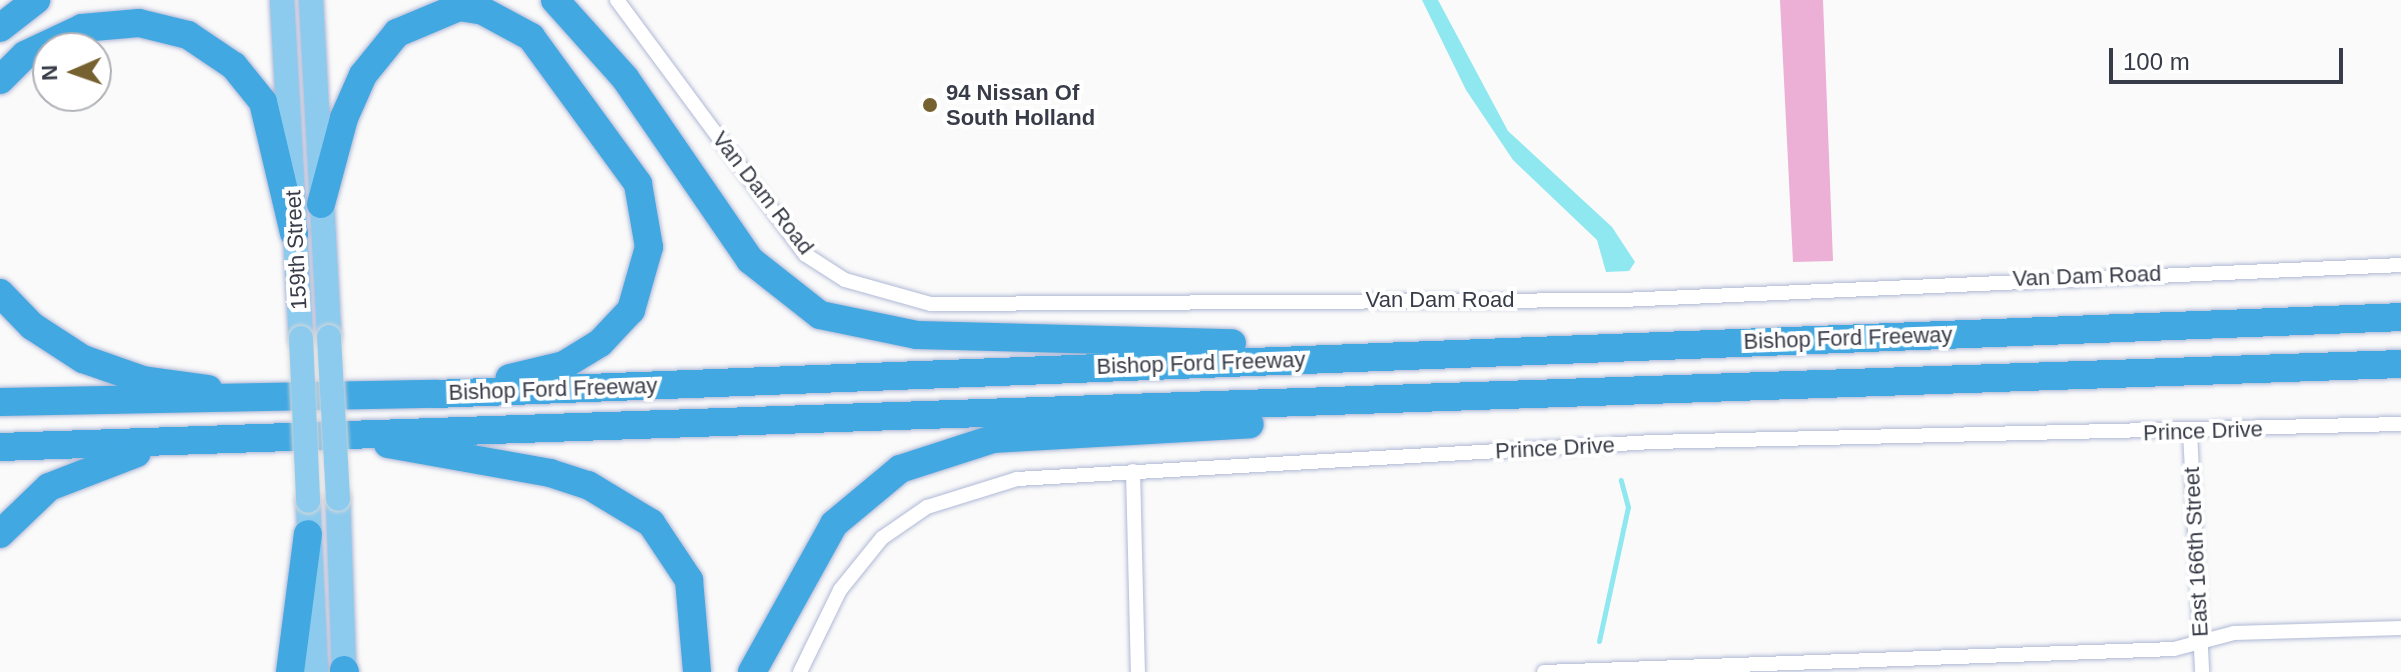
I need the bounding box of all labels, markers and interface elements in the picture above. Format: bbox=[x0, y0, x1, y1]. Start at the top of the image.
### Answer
north arrow bbox=[32, 32, 112, 112]
scale bar bbox=[2113, 32, 2347, 82]
text: 100 m bbox=[2123, 48, 2190, 75]
text: N bbox=[37, 64, 62, 81]
place label: 94 Nissan Of South Holland bbox=[946, 79, 1095, 130]
marker: 94 Nissan Of South Holland bbox=[921, 96, 939, 114]
street label: Van Dam Road bbox=[707, 126, 819, 260]
street label: 159th Street bbox=[280, 189, 312, 311]
street label: Van Dam Road bbox=[2012, 260, 2162, 292]
street label: Van Dam Road bbox=[1366, 287, 1514, 313]
street label: Bishop Ford Freeway bbox=[1743, 321, 1953, 355]
street label: Bishop Ford Freeway bbox=[1096, 346, 1306, 380]
street label: Bishop Ford Freeway bbox=[448, 372, 658, 406]
street label: Prince Drive bbox=[2143, 416, 2263, 446]
street label: Prince Drive bbox=[1494, 432, 1616, 464]
street label: East 166th Street bbox=[2178, 466, 2214, 638]

